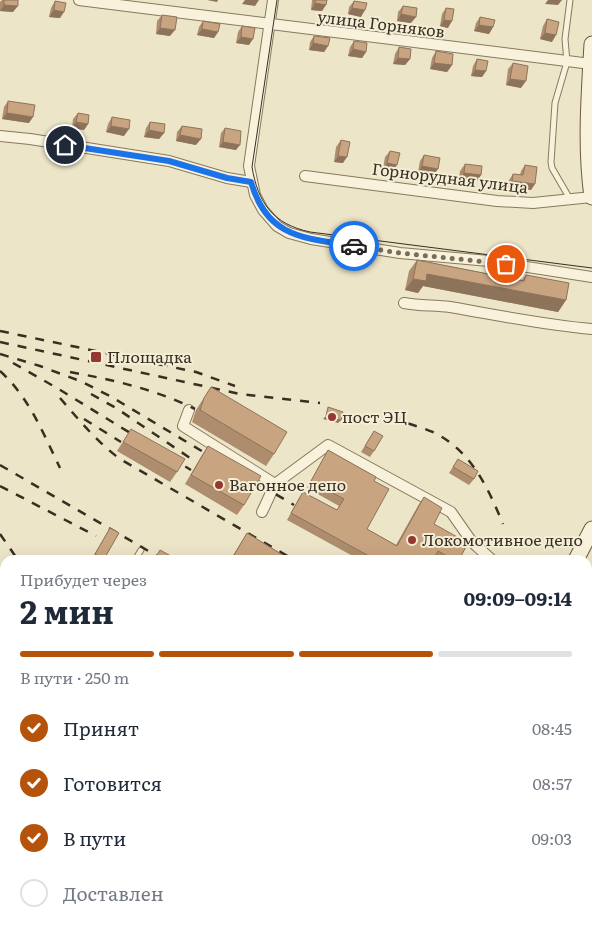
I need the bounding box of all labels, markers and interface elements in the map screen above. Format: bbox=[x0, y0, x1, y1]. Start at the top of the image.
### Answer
street label: улица Горняков bbox=[316, 3, 446, 43]
pin bbox=[44, 124, 86, 166]
icon: home bbox=[51, 131, 79, 159]
street label: Горнорудная улица bbox=[371, 156, 530, 199]
courier bbox=[329, 221, 379, 271]
icon: car bbox=[340, 232, 368, 260]
pin bbox=[485, 243, 527, 285]
icon: bag bbox=[492, 250, 520, 278]
place label: Площадка bbox=[107, 344, 192, 368]
marker: Площадка bbox=[89, 350, 103, 364]
place label: пост ЭЦ bbox=[342, 404, 407, 428]
marker: пост ЭЦ bbox=[326, 411, 338, 423]
place label: Вагонное депо bbox=[229, 472, 346, 496]
marker: Вагонное депо bbox=[213, 479, 225, 491]
place label: Локомотивное депо bbox=[422, 527, 583, 551]
marker: Локомотивное депо bbox=[406, 534, 418, 546]
text: Прибудет через bbox=[20, 567, 147, 591]
text: 09:09–09:14 bbox=[463, 584, 572, 612]
text: 2 мин bbox=[20, 586, 114, 634]
text: В пути · 250 m bbox=[20, 665, 129, 689]
icon: check bbox=[20, 714, 48, 742]
text: Принят bbox=[63, 714, 139, 742]
text: 08:45 bbox=[532, 716, 572, 740]
icon: check bbox=[20, 769, 48, 797]
text: Готовится bbox=[63, 769, 162, 797]
text: 08:57 bbox=[532, 771, 572, 795]
icon: check bbox=[20, 824, 48, 852]
text: В пути bbox=[63, 824, 126, 852]
text: 09:03 bbox=[531, 826, 572, 850]
text: Доставлен bbox=[63, 879, 164, 907]

